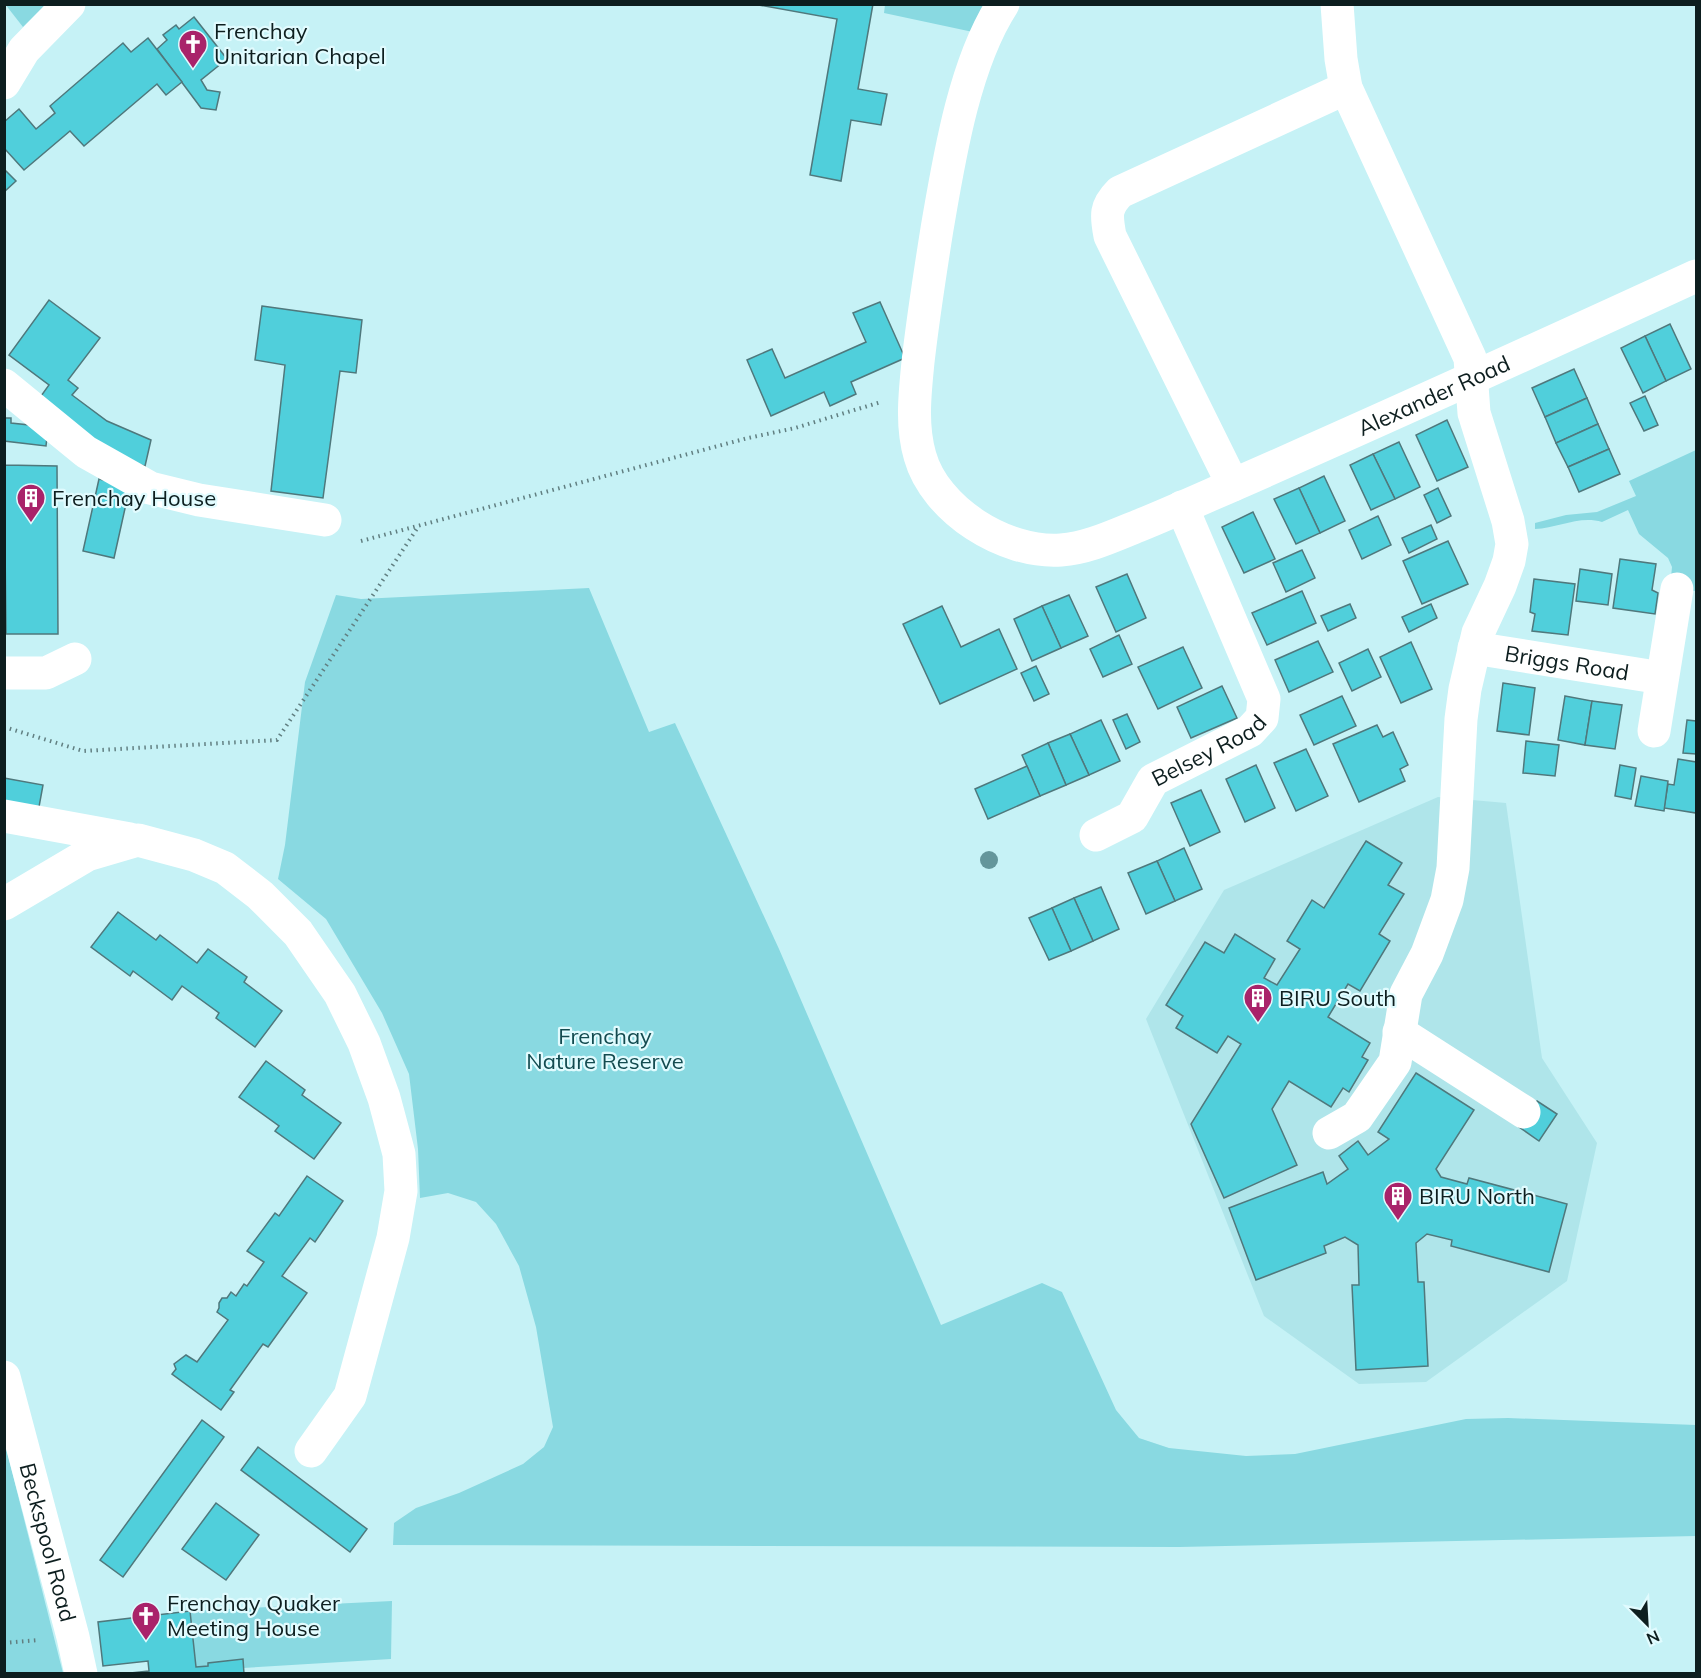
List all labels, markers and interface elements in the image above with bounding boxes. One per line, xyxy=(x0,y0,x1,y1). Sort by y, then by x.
place label: Frenchay Unitarian Chapel xyxy=(214,17,386,70)
church icon: Frenchay Unitarian Chapel xyxy=(177,28,209,70)
street label: Alexander Road xyxy=(1353,349,1514,442)
building icon: Frenchay House xyxy=(15,482,47,524)
place label: Frenchay House xyxy=(52,484,216,512)
street label: Briggs Road xyxy=(1503,639,1631,687)
street label: Belsey Road xyxy=(1147,709,1272,792)
building icon: BIRU South xyxy=(1242,982,1274,1024)
place label: BIRU South xyxy=(1279,984,1396,1012)
park label: Frenchay Nature Reserve xyxy=(526,1022,684,1075)
building icon: BIRU North xyxy=(1382,1180,1414,1222)
place label: BIRU North xyxy=(1419,1182,1535,1210)
street label: Beckspool Road xyxy=(13,1460,82,1625)
place label: Frenchay Quaker Meeting House xyxy=(167,1589,340,1642)
north arrow xyxy=(1617,1594,1677,1654)
church icon: Frenchay Quaker Meeting House xyxy=(130,1600,162,1642)
text: N xyxy=(1644,1626,1663,1649)

